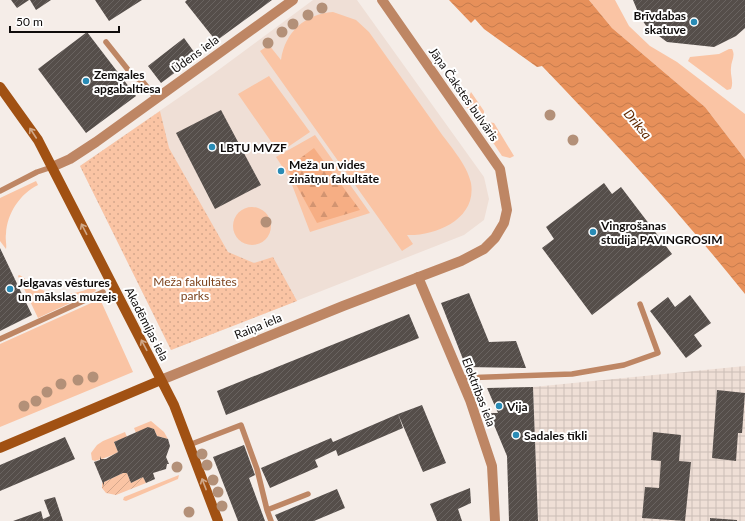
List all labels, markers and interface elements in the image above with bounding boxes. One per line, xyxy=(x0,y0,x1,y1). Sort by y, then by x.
scale bar xyxy=(10,8,119,34)
place label: Brīvdabas skatuve xyxy=(633,8,687,37)
text: 50 m xyxy=(16,14,43,29)
marker: Brīvdabas skatuve xyxy=(689,17,699,27)
street label: Ūdens iela xyxy=(168,32,222,76)
street label: Jāņa Čakstes bulvāris xyxy=(426,44,502,144)
place label: Zemgales apgabaltiesa xyxy=(94,67,161,96)
marker: Zemgales apgabaltiesa xyxy=(81,76,91,86)
water label: Driksa xyxy=(621,106,655,143)
one-way arrow xyxy=(29,128,37,139)
place label: LBTU MVZF xyxy=(220,140,287,155)
marker: LBTU MVZF xyxy=(207,142,217,152)
place label: Meža un vides zinātņu fakultāte xyxy=(289,157,380,186)
marker: Meža un vides zinātņu fakultāte xyxy=(276,166,286,176)
place label: Vingrošanas studija PAVINGROSIM xyxy=(600,218,723,247)
one-way arrow xyxy=(80,224,87,236)
marker: Vingrošanas studija PAVINGROSIM xyxy=(588,227,598,237)
park label: Meža fakultātes parks xyxy=(153,274,237,303)
place label: Jelgavas vēstures un mākslas muzejs xyxy=(18,275,117,304)
marker: Jelgavas vēstures un mākslas muzejs xyxy=(5,284,15,294)
street label: Akadēmijas iela xyxy=(122,284,172,364)
street label: Raiņa iela xyxy=(232,310,284,342)
one-way arrow xyxy=(140,339,147,351)
street label: Elektrības iela xyxy=(459,355,499,429)
place label: Vija xyxy=(506,399,528,414)
marker: Vija xyxy=(494,401,504,411)
place label: Sadales tīkli xyxy=(524,428,587,443)
marker: Sadales tīkli xyxy=(511,430,521,440)
one-way arrow xyxy=(199,479,207,491)

